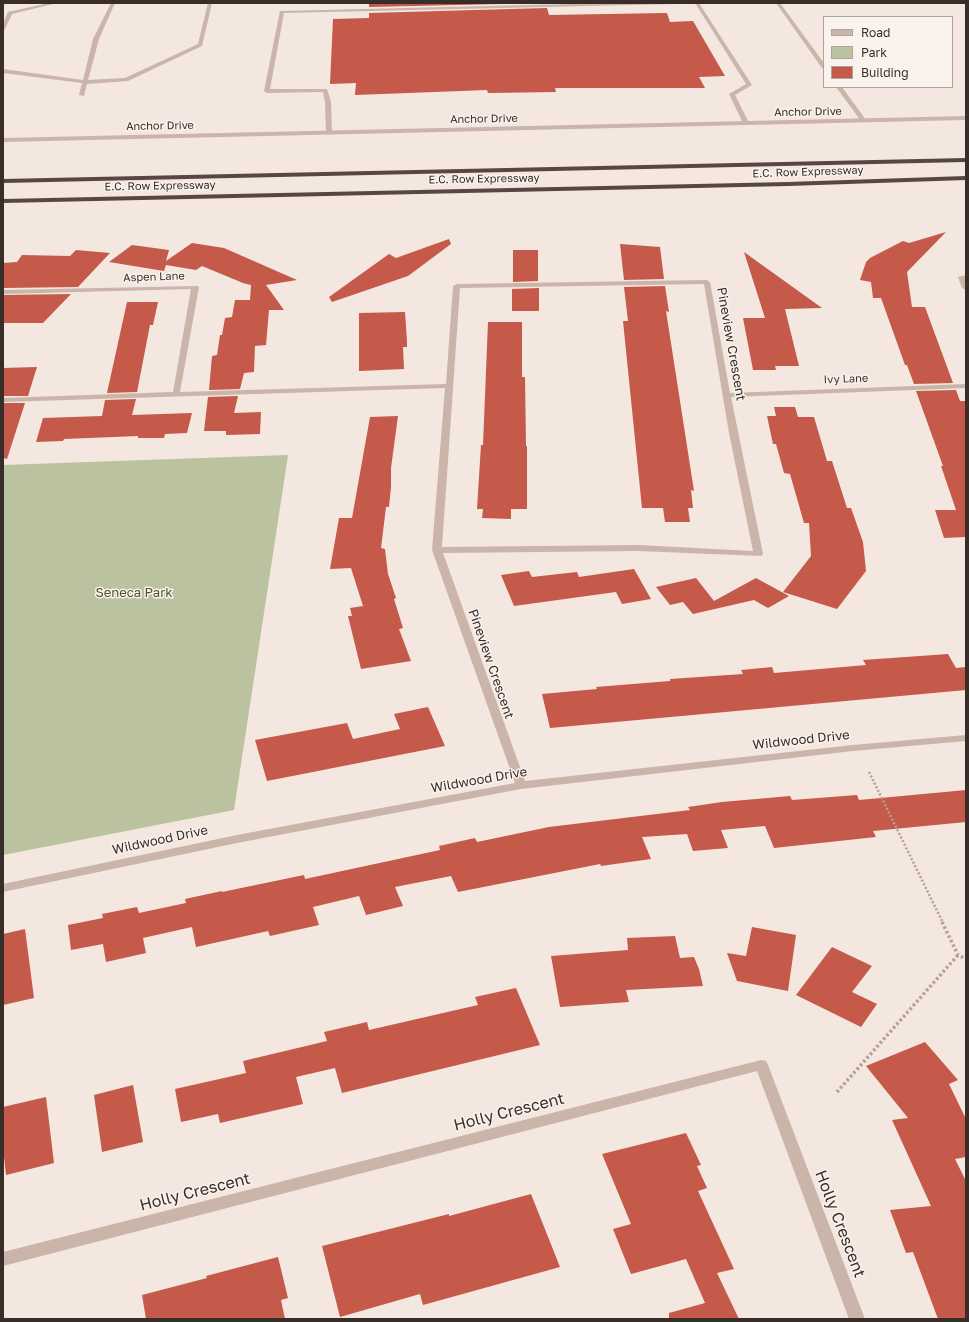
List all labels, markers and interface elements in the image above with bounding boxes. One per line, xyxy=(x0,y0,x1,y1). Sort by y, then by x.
legend xyxy=(823,16,953,88)
text: Road xyxy=(861,25,890,40)
text: Park xyxy=(861,45,887,60)
text: Building xyxy=(861,65,909,80)
street label: Anchor Drive xyxy=(774,105,842,119)
street label: Anchor Drive xyxy=(450,112,518,126)
street label: Anchor Drive xyxy=(126,119,194,133)
street label: E.C. Row Expressway xyxy=(752,163,864,181)
street label: E.C. Row Expressway xyxy=(428,171,540,187)
street label: E.C. Row Expressway xyxy=(104,178,216,194)
street label: Aspen Lane xyxy=(123,269,185,285)
street label: Pineview Crescent xyxy=(713,286,749,402)
street label: Ivy Lane xyxy=(823,372,869,386)
park label: Seneca Park xyxy=(95,585,173,601)
street label: Pineview Crescent xyxy=(465,607,517,721)
street label: Wildwood Drive xyxy=(752,727,850,753)
street label: Wildwood Drive xyxy=(430,764,528,796)
street label: Wildwood Drive xyxy=(111,822,209,858)
street label: Holly Crescent xyxy=(452,1089,566,1135)
street label: Holly Crescent xyxy=(811,1168,869,1280)
street label: Holly Crescent xyxy=(138,1169,252,1215)

